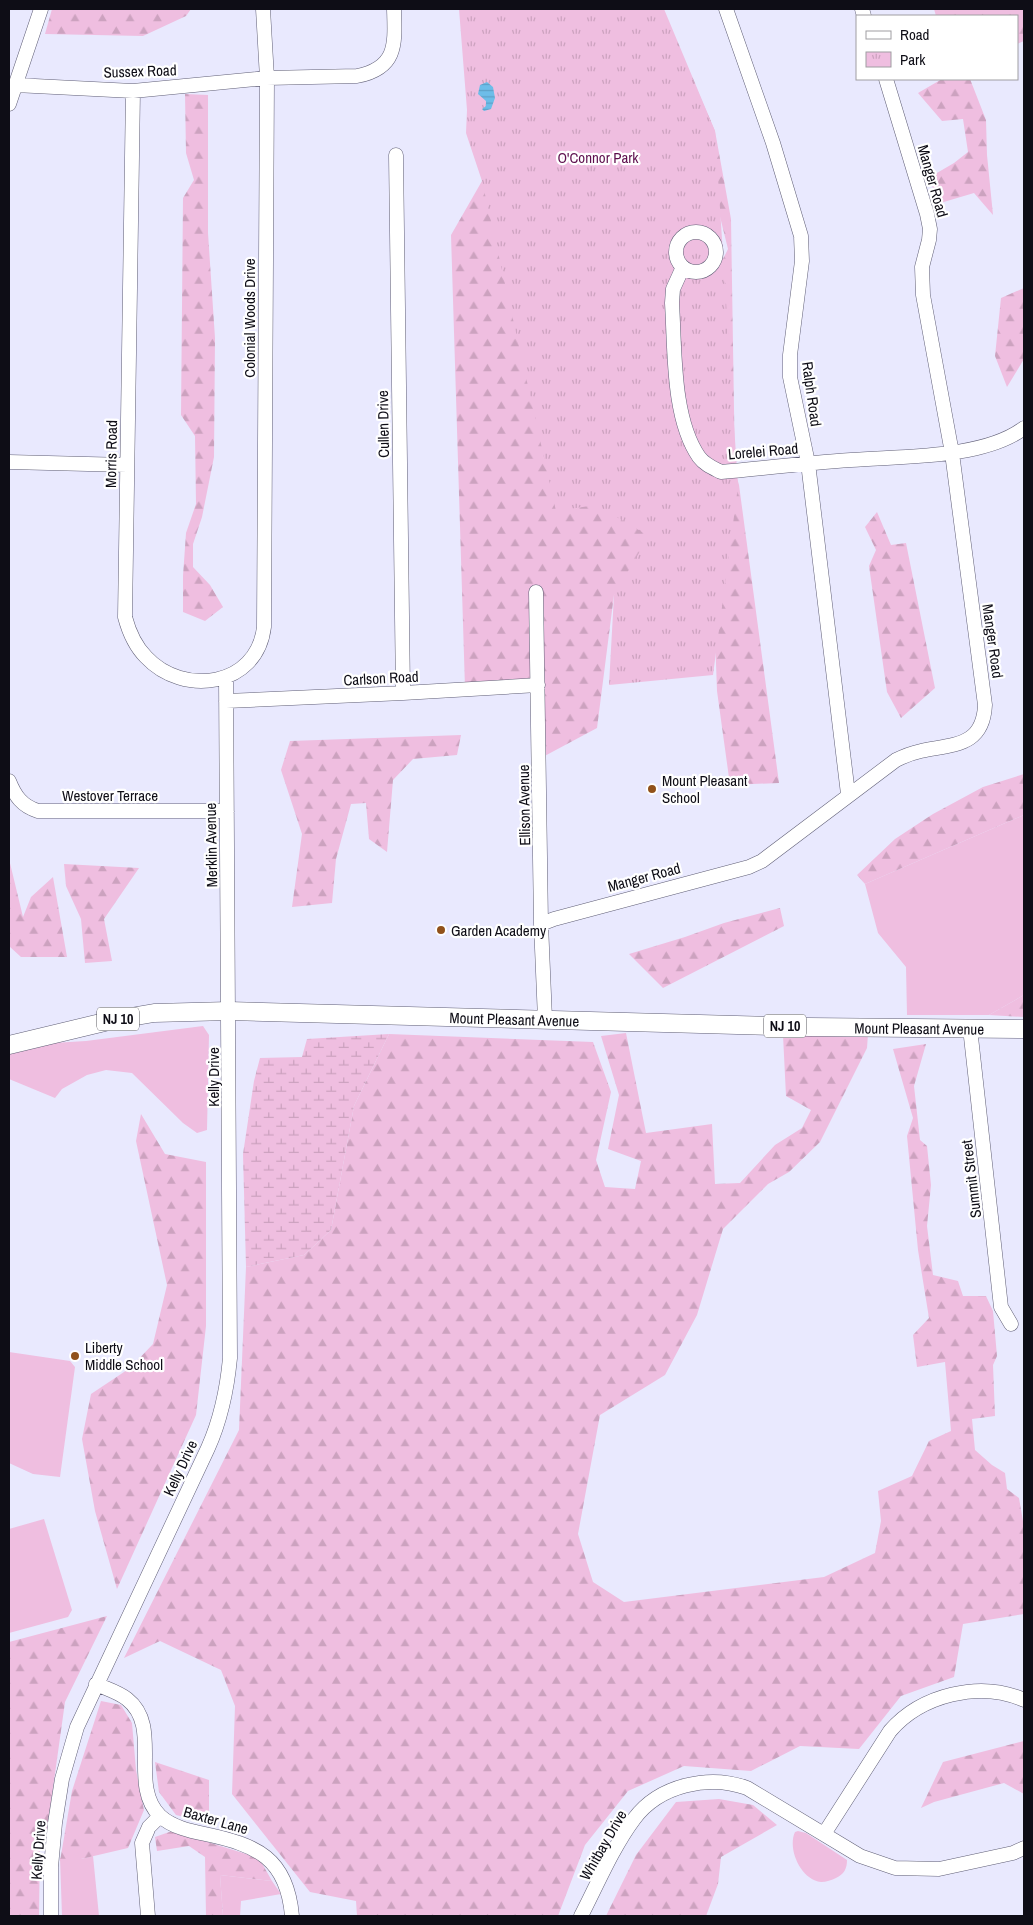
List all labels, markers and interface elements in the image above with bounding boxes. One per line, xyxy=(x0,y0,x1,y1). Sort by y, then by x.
legend xyxy=(856,15,1018,80)
text: Road xyxy=(900,24,929,45)
text: Park xyxy=(900,49,926,70)
street label: Sussex Road xyxy=(103,59,177,83)
street label: Manger Road xyxy=(913,142,953,220)
park label: O'Connor Park xyxy=(558,147,639,168)
street label: Colonial Woods Drive xyxy=(239,258,260,378)
street label: Ralph Road xyxy=(797,360,827,428)
street label: Cullen Drive xyxy=(372,390,394,458)
street label: Morris Road xyxy=(100,420,122,488)
street label: Lorelei Road xyxy=(727,437,799,465)
street label: Manger Road xyxy=(977,603,1009,679)
street label: Carlson Road xyxy=(343,666,419,690)
street label: Ellison Avenue xyxy=(513,764,535,846)
place label: Mount Pleasant School xyxy=(662,770,748,808)
marker: Mount Pleasant School xyxy=(646,783,658,795)
street label: Westover Terrace xyxy=(62,785,158,806)
street label: Merklin Avenue xyxy=(200,802,222,887)
street label: Manger Road xyxy=(605,857,683,897)
place label: Garden Academy xyxy=(451,920,547,941)
marker: Garden Academy xyxy=(435,924,447,936)
street label: Mount Pleasant Avenue xyxy=(449,1007,580,1031)
road number: NJ 10 xyxy=(97,1008,139,1030)
road number: NJ 10 xyxy=(764,1014,806,1038)
street label: Mount Pleasant Avenue xyxy=(854,1017,984,1039)
street label: Kelly Drive xyxy=(203,1047,224,1107)
street label: Summit Street xyxy=(956,1138,986,1219)
place label: Liberty Middle School xyxy=(85,1337,163,1375)
marker: Liberty Middle School xyxy=(69,1350,81,1362)
street label: Kelly Drive xyxy=(158,1436,202,1499)
street label: Baxter Lane xyxy=(181,1801,251,1839)
street label: Whitbay Drive xyxy=(574,1806,632,1884)
street label: Kelly Drive xyxy=(25,1819,51,1880)

